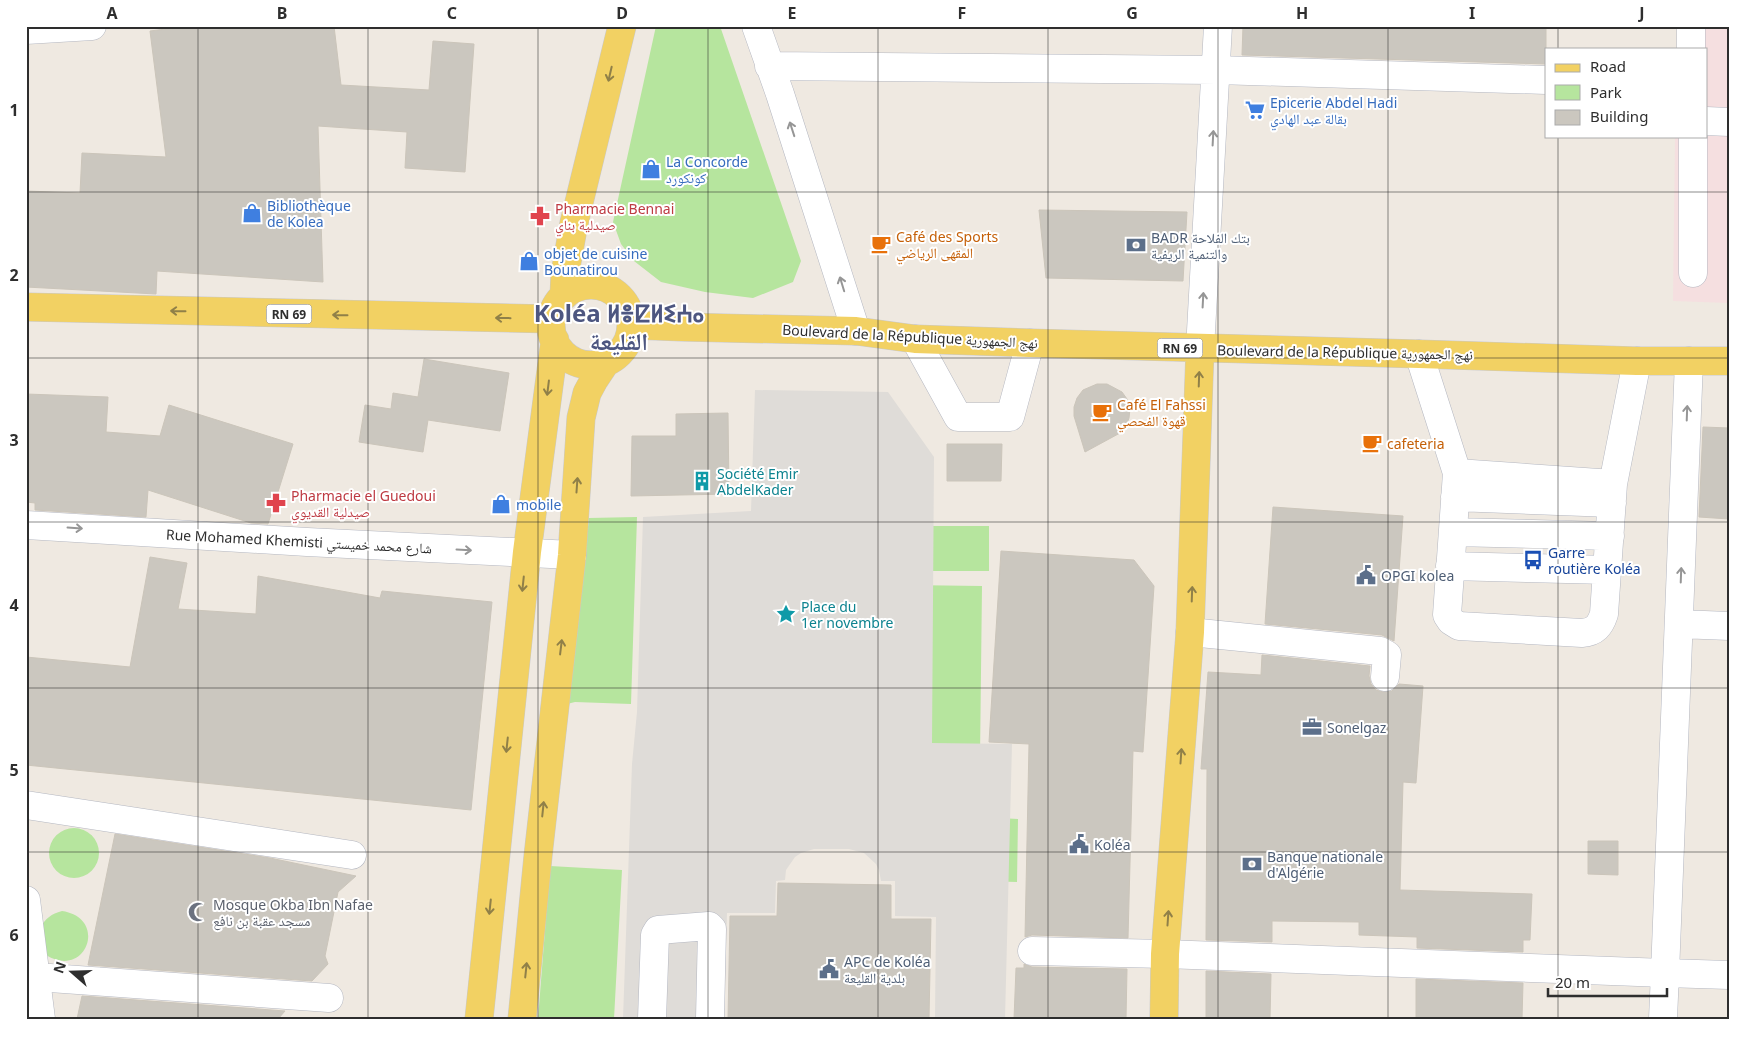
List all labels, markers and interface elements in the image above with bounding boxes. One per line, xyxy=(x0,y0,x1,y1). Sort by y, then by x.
text: A xyxy=(106,2,118,24)
text: B xyxy=(277,2,287,24)
text: C xyxy=(447,2,457,24)
text: D xyxy=(616,2,628,24)
text: E xyxy=(788,2,797,24)
text: F xyxy=(958,2,966,24)
text: G xyxy=(1126,2,1138,24)
text: H xyxy=(1296,2,1308,24)
text: I xyxy=(1469,2,1475,24)
text: J xyxy=(1637,2,1645,24)
legend xyxy=(1545,48,1708,138)
text: Road xyxy=(1590,56,1626,76)
one-way arrow xyxy=(605,65,614,81)
text: Park xyxy=(1590,82,1622,102)
place label: Epicerie Abdel Hadi بقالة عبد الهادي xyxy=(1270,93,1397,130)
text: 1 xyxy=(9,99,19,121)
supermarket icon: Epicerie Abdel Hadi بقالة عبد الهادي xyxy=(1244,99,1266,121)
text: Building xyxy=(1590,106,1648,126)
one-way arrow xyxy=(786,122,796,138)
one-way arrow xyxy=(1208,130,1217,146)
place label: La Concorde كونكورد xyxy=(666,152,748,187)
shop icon: La Concorde كونكورد xyxy=(640,158,662,180)
place label: Bibliothèque de Kolea xyxy=(267,196,351,231)
place label: Pharmacie Bennai صيدلية بناي xyxy=(555,199,674,236)
shop icon: Bibliothèque de Kolea xyxy=(241,202,263,224)
pharmacy icon: Pharmacie Bennai صيدلية بناي xyxy=(529,205,551,227)
place label: Café des Sports المقهى الرياضي xyxy=(896,227,999,264)
place label: BADR بتك الفلاحة والتنمية الريفية xyxy=(1151,228,1250,263)
cafe icon: Café des Sports المقهى الرياضي xyxy=(870,233,892,255)
bank icon: BADR بتك الفلاحة والتنمية الريفية xyxy=(1125,234,1147,256)
place label: objet de cuisine Bounatirou xyxy=(544,244,647,279)
shop icon: objet de cuisine Bounatirou xyxy=(518,250,540,272)
text: 2 xyxy=(9,264,19,286)
one-way arrow xyxy=(836,276,846,292)
one-way arrow xyxy=(1199,292,1208,308)
district label: Koléa ⵍⴻⵇⵍⵉⵄⴰ القليعة xyxy=(534,296,704,357)
road number: RN 69 xyxy=(266,304,312,324)
one-way arrow xyxy=(170,306,186,316)
one-way arrow xyxy=(332,310,348,320)
one-way arrow xyxy=(495,313,511,323)
street label: Boulevard de la République نهج الجمهورية xyxy=(782,320,1038,353)
road number: RN 69 xyxy=(1158,338,1202,358)
street label: Boulevard de la République نهج الجمهورية xyxy=(1217,340,1473,365)
one-way arrow xyxy=(1195,371,1204,387)
one-way arrow xyxy=(543,380,553,396)
place label: Café El Fahssi قهوة الفحصي xyxy=(1117,395,1206,432)
cafe icon: Café El Fahssi قهوة الفحصي xyxy=(1091,401,1113,423)
one-way arrow xyxy=(1683,405,1692,421)
text: 3 xyxy=(9,429,19,451)
cafe icon: cafeteria xyxy=(1361,432,1383,454)
place label: cafeteria xyxy=(1387,434,1444,453)
place label: Société Emir AbdelKader xyxy=(717,464,798,499)
building icon: Société Emir AbdelKader xyxy=(691,470,713,492)
one-way arrow xyxy=(572,478,581,494)
place label: Pharmacie el Guedoui صيدلية القديوي xyxy=(291,486,436,523)
pharmacy icon: Pharmacie el Guedoui صيدلية القديوي xyxy=(265,492,287,514)
shop icon: mobile xyxy=(490,493,512,515)
place label: mobile xyxy=(516,495,561,514)
one-way arrow xyxy=(67,523,83,533)
street label: Rue Mohamed Khemisti شارع محمد خميستي xyxy=(165,525,433,560)
place label: Garre routière Koléa xyxy=(1548,543,1641,578)
one-way arrow xyxy=(456,545,472,554)
bus stop icon: Garre routière Koléa xyxy=(1522,549,1544,571)
public building icon: OPGI kolea xyxy=(1355,564,1377,586)
place label: OPGI kolea xyxy=(1381,566,1454,585)
one-way arrow xyxy=(1676,567,1686,584)
one-way arrow xyxy=(519,576,528,592)
one-way arrow xyxy=(1187,586,1196,602)
text: 4 xyxy=(9,594,19,616)
place label: Place du 1er novembre xyxy=(801,597,893,632)
place icon: Place du 1er novembre xyxy=(775,603,797,625)
one-way arrow xyxy=(556,639,566,655)
office icon: Sonelgaz xyxy=(1301,716,1323,738)
place label: Sonelgaz xyxy=(1327,718,1387,737)
one-way arrow xyxy=(502,737,512,753)
one-way arrow xyxy=(1176,748,1185,764)
text: 5 xyxy=(9,759,19,781)
one-way arrow xyxy=(538,801,548,817)
public building icon: Koléa xyxy=(1068,833,1090,855)
place label: Koléa xyxy=(1094,835,1131,854)
place label: Banque nationale d'Algérie xyxy=(1267,847,1383,882)
bank icon: Banque nationale d'Algérie xyxy=(1241,853,1263,875)
place label: Mosque Okba Ibn Nafae مسجد عقبة بن نافع xyxy=(213,895,373,931)
one-way arrow xyxy=(485,899,495,915)
mosque icon: Mosque Okba Ibn Nafae مسجد عقبة بن نافع xyxy=(187,901,209,923)
one-way arrow xyxy=(1163,910,1173,926)
text: 6 xyxy=(9,924,19,946)
north arrow xyxy=(48,948,98,998)
place label: APC de Koléa بلدية القليعة xyxy=(844,952,931,987)
public building icon: APC de Koléa بلدية القليعة xyxy=(818,958,840,980)
text: N xyxy=(48,959,70,976)
one-way arrow xyxy=(522,963,531,979)
scale bar xyxy=(1548,965,1666,997)
text: 20 m xyxy=(1555,972,1590,992)

